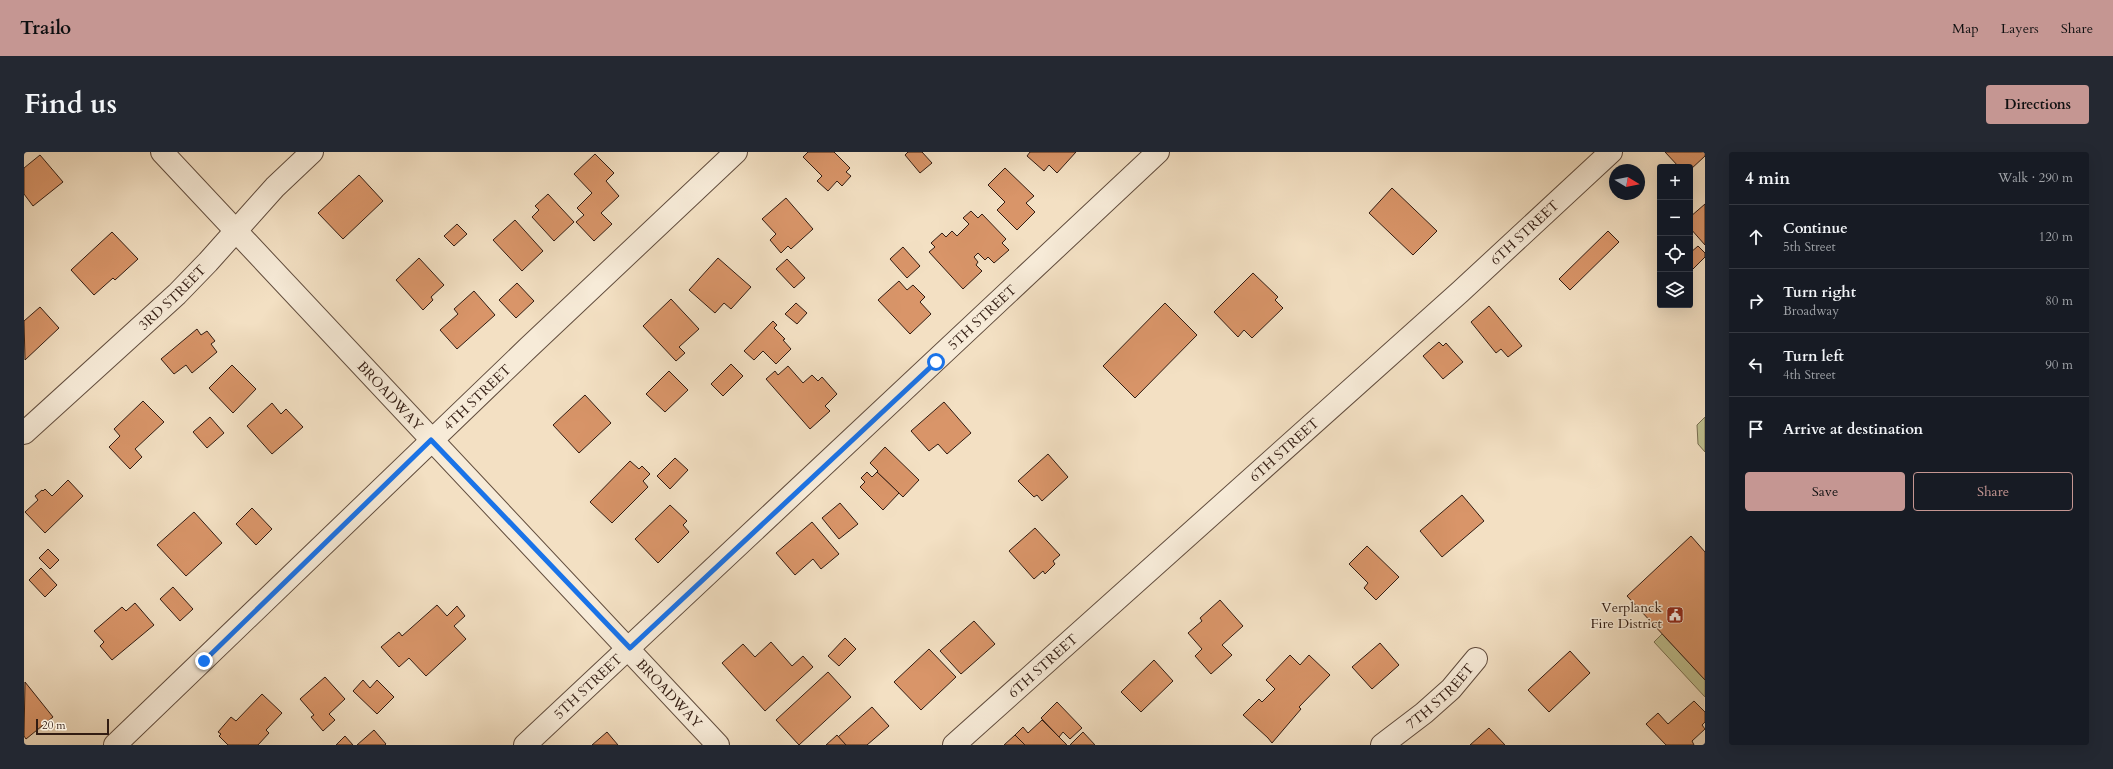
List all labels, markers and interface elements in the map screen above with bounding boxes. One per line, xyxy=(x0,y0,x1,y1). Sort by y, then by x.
text: Trailo xyxy=(20,15,71,41)
text: Map xyxy=(1952,19,1979,38)
text: Layers xyxy=(2001,19,2039,38)
text: Share xyxy=(2061,19,2093,38)
text: Find us xyxy=(24,85,117,123)
button: Directions xyxy=(1986,85,2089,124)
north arrow xyxy=(1609,164,1645,200)
map controls xyxy=(1657,164,1693,308)
button: + xyxy=(1657,164,1693,200)
text: 4 min xyxy=(1745,167,1790,190)
text: Walk · 290 m xyxy=(1998,169,2073,187)
street label: 6TH STREET xyxy=(1486,196,1563,269)
button: − xyxy=(1657,200,1693,236)
text: Continue xyxy=(1783,218,1848,238)
icon: ahead xyxy=(1745,226,1767,248)
text: 120 m xyxy=(2039,228,2073,246)
button: locate xyxy=(1657,236,1693,272)
text: 5th Street xyxy=(1783,238,1836,256)
street label: 3RD STREET xyxy=(134,260,210,334)
button: layers xyxy=(1657,272,1693,308)
street label: 5TH STREET xyxy=(943,280,1020,354)
text: Turn right xyxy=(1783,282,1856,302)
icon: right xyxy=(1745,290,1767,312)
text: 80 m xyxy=(2045,292,2073,310)
text: Broadway xyxy=(1783,302,1839,320)
text: Turn left xyxy=(1783,346,1844,366)
route start xyxy=(927,353,945,371)
icon: left xyxy=(1745,354,1767,376)
text: 90 m xyxy=(2045,356,2073,374)
street label: BROADWAY xyxy=(353,357,428,435)
street label: 4TH STREET xyxy=(439,360,515,434)
text: 4th Street xyxy=(1783,366,1836,384)
street label: 6TH STREET xyxy=(1245,413,1323,486)
icon: arrive xyxy=(1745,418,1767,440)
text: Arrive at destination xyxy=(1783,419,1923,439)
button: Save xyxy=(1745,472,1905,511)
button: Share xyxy=(1913,472,2073,511)
place label: Verplanck Fire District xyxy=(1591,598,1663,633)
public building icon: Verplanck Fire District xyxy=(1665,605,1685,625)
street label: 6TH STREET xyxy=(1004,629,1082,702)
street label: 5TH STREET xyxy=(549,649,626,723)
route end xyxy=(195,652,213,670)
street label: BROADWAY xyxy=(632,654,707,732)
street label: 7TH STREET xyxy=(1402,659,1478,733)
scale bar xyxy=(36,717,109,736)
text: 20 m xyxy=(42,718,66,733)

